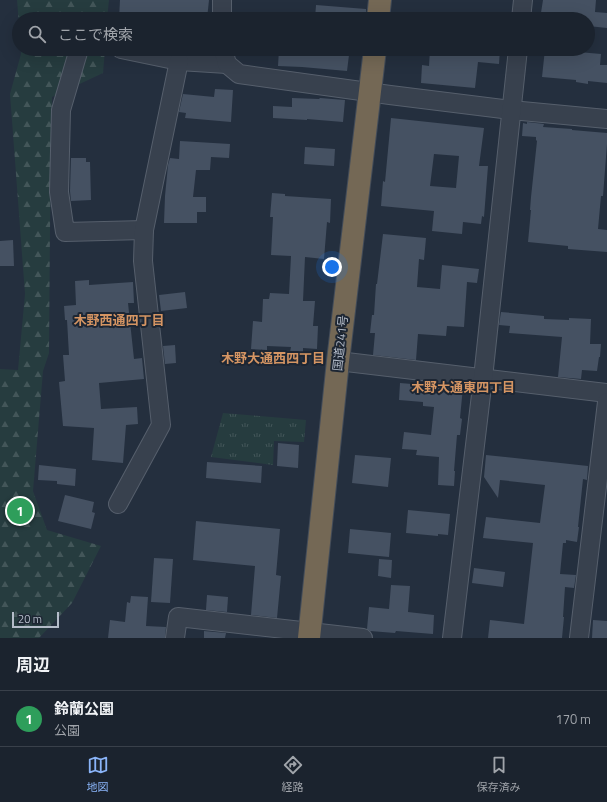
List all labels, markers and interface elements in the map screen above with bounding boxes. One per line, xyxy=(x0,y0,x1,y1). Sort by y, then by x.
search box xyxy=(12,12,595,56)
icon: search xyxy=(26,23,48,45)
text: ここで検索 xyxy=(58,23,133,46)
your location xyxy=(322,257,342,277)
district label: 木野西通四丁目 xyxy=(73,310,165,330)
street label: 国道241号 xyxy=(328,314,352,372)
district label: 木野大通西四丁目 xyxy=(221,348,325,368)
district label: 木野大通東四丁目 xyxy=(411,377,515,397)
pin: 1 xyxy=(7,496,33,526)
scale bar xyxy=(12,610,59,629)
text: 20 m xyxy=(18,611,42,627)
text: 周辺 xyxy=(16,652,50,678)
text: 鈴蘭公園 xyxy=(54,697,114,720)
text: 1 xyxy=(25,709,33,729)
text: 170 m xyxy=(555,709,591,729)
text: 公園 xyxy=(54,720,80,740)
tab: 地図 xyxy=(87,754,109,795)
tab: 経路 xyxy=(282,754,304,795)
tab: 保存済み xyxy=(477,754,521,795)

